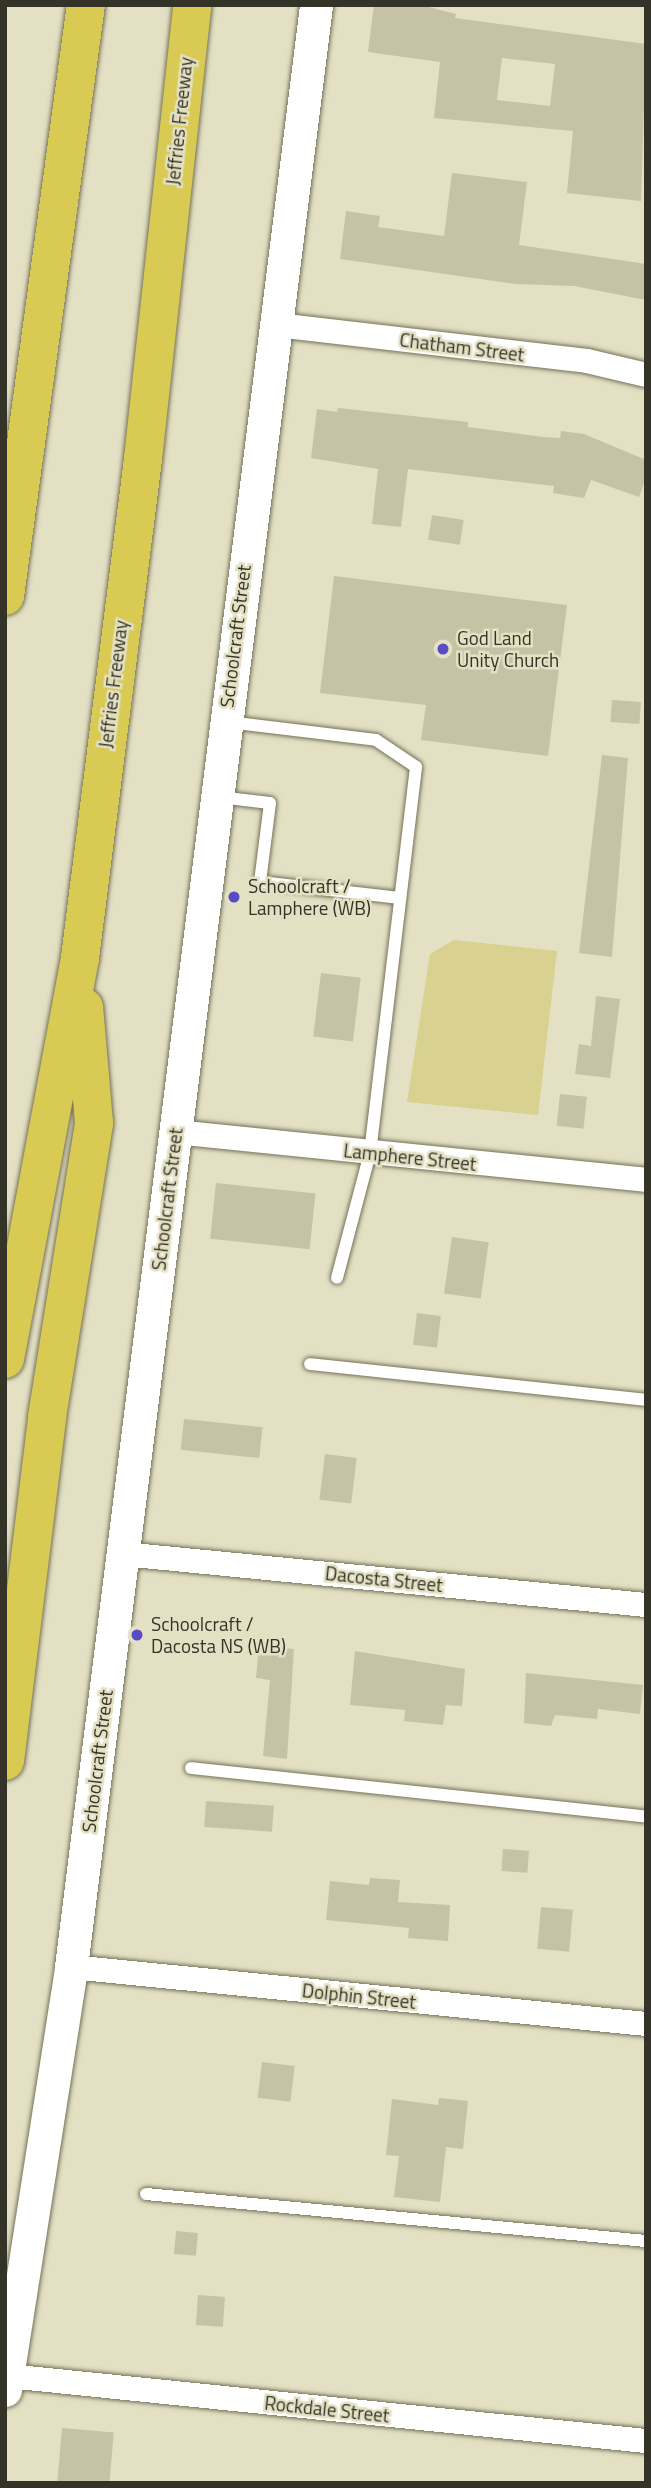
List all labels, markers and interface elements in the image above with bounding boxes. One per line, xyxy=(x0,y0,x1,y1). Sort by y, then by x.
street label: Jeffries Freeway xyxy=(161,56,197,186)
street label: Chatham Street xyxy=(398,328,526,366)
street label: Schoolcraft Street xyxy=(215,563,255,709)
street label: Jeffries Freeway xyxy=(94,619,132,749)
place label: God Land Unity Church xyxy=(457,627,559,671)
marker: God Land Unity Church xyxy=(435,641,451,657)
place label: Schoolcraft / Lamphere (WB) xyxy=(248,875,371,919)
marker: Schoolcraft / Lamphere (WB) xyxy=(226,889,242,905)
street label: Schoolcraft Street xyxy=(147,1126,187,1272)
street label: Lamphere Street xyxy=(342,1139,478,1175)
street label: Dacosta Street xyxy=(324,1561,444,1597)
place label: Schoolcraft / Dacosta NS (WB) xyxy=(151,1613,286,1657)
marker: Schoolcraft / Dacosta NS (WB) xyxy=(129,1627,145,1643)
street label: Schoolcraft Street xyxy=(77,1688,117,1834)
street label: Dolphin Street xyxy=(301,1979,417,2013)
street label: Rockdale Street xyxy=(263,2391,391,2427)

